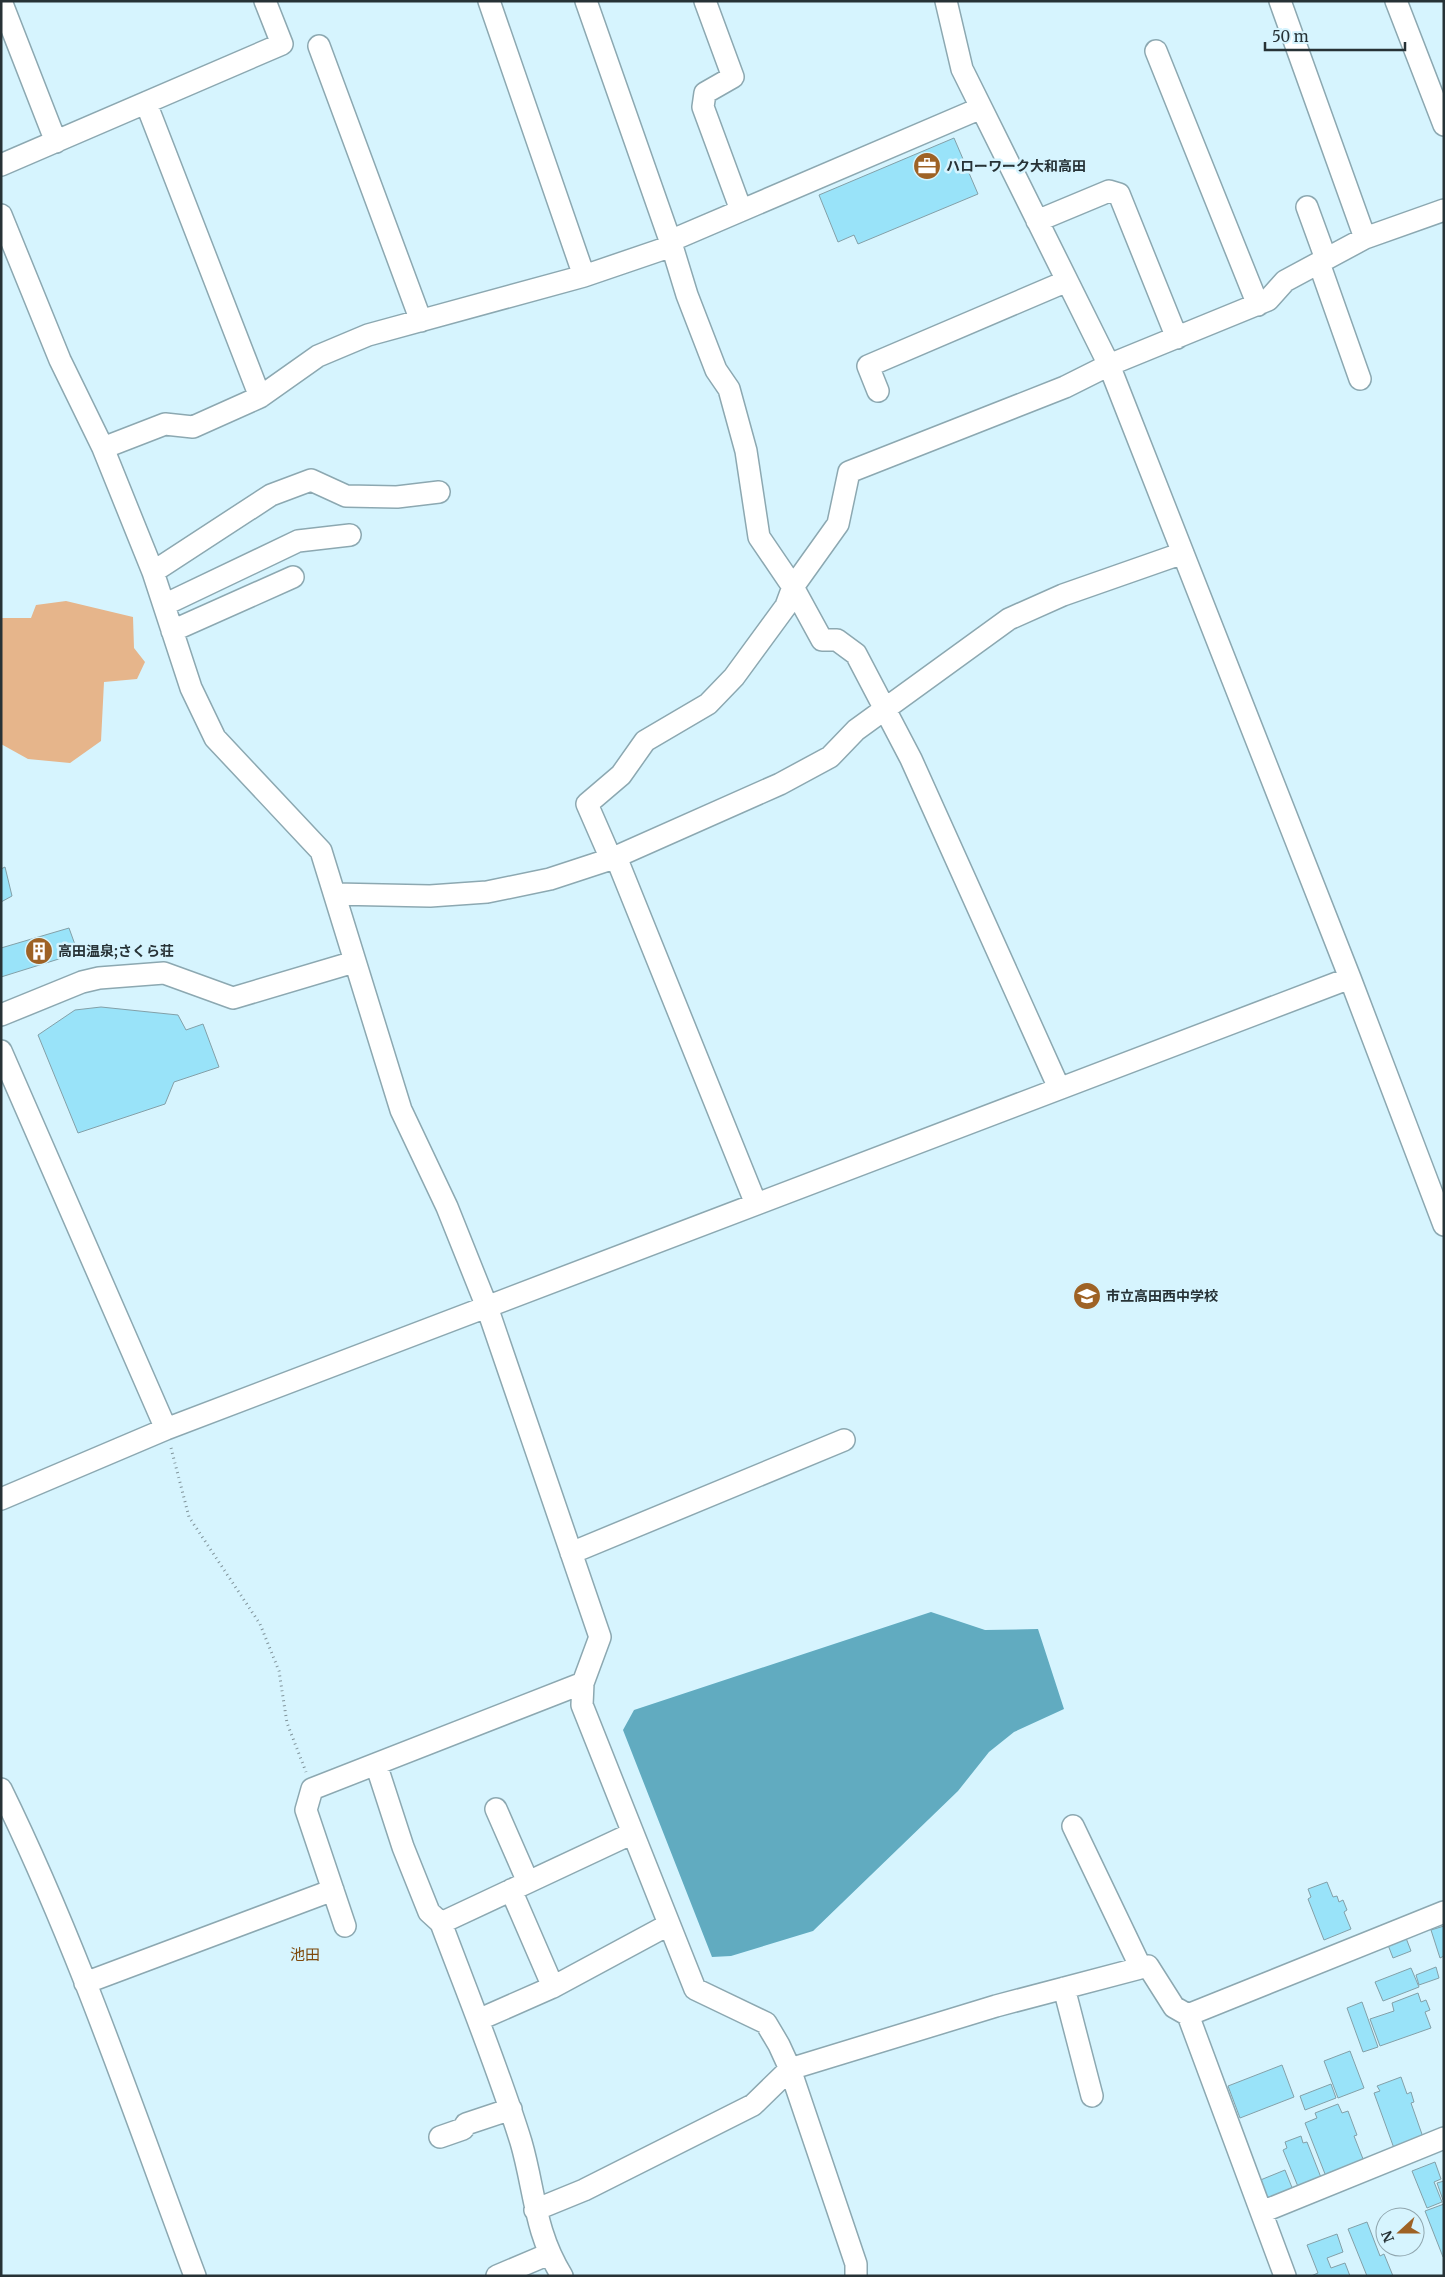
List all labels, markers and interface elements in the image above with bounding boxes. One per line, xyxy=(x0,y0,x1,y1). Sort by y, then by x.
scale bar xyxy=(1265,20,1405,52)
text: 50 m xyxy=(1272,27,1309,46)
office icon: ハローワーク大和高田 xyxy=(912,151,942,181)
place label: ハローワーク大和高田 xyxy=(946,157,1086,175)
building icon: 高田温泉;さくら荘 xyxy=(24,936,54,966)
place label: 高田温泉;さくら荘 xyxy=(58,942,174,960)
school or university icon: 市立高田西中学校 xyxy=(1072,1281,1102,1311)
place label: 市立高田西中学校 xyxy=(1106,1287,1218,1305)
district label: 池田 xyxy=(290,1945,320,1964)
north arrow xyxy=(1375,2207,1425,2257)
text: N xyxy=(1377,2228,1398,2245)

